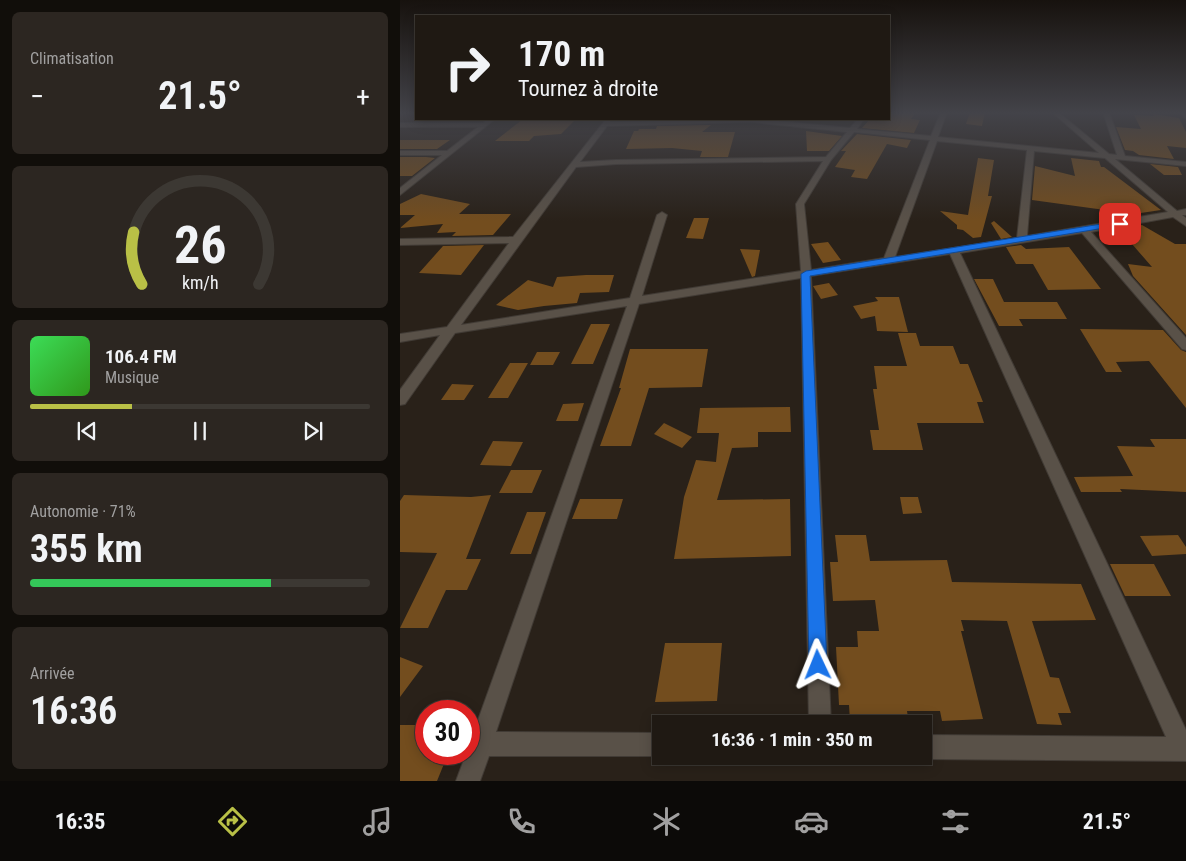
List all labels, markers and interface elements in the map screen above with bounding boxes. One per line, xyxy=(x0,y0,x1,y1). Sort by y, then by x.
text: 170 m xyxy=(518,34,605,75)
icon: right xyxy=(435,35,500,100)
text: Climatisation xyxy=(30,49,114,68)
text: 21.5° xyxy=(158,74,242,118)
text: Tournez à droite xyxy=(518,76,658,101)
text: − xyxy=(30,80,44,113)
text: + xyxy=(356,80,370,113)
pin xyxy=(1099,203,1141,245)
icon: arrive xyxy=(1106,210,1134,238)
text: 26 xyxy=(174,215,226,276)
text: km/h xyxy=(182,272,218,293)
text: 106.4 FM xyxy=(105,345,177,368)
text: Musique xyxy=(105,368,159,387)
icon: previous xyxy=(73,417,101,445)
icon: pause xyxy=(186,417,214,445)
icon: next xyxy=(299,417,327,445)
text: Autonomie · 71% xyxy=(30,502,136,521)
text: 355 km xyxy=(30,527,143,571)
position arrow xyxy=(791,638,843,690)
text: Arrivée xyxy=(30,664,74,683)
text: 16:36 xyxy=(30,689,117,733)
speed limit sign: 30 xyxy=(415,700,480,765)
text: 16:36 · 1 min · 350 m xyxy=(711,728,873,751)
icon: directions xyxy=(215,804,250,839)
icon: music xyxy=(360,804,395,839)
icon: phone xyxy=(504,804,539,839)
icon: climate xyxy=(649,804,684,839)
icon: car xyxy=(794,804,829,839)
icon: filters xyxy=(938,804,973,839)
text: 16:35 xyxy=(55,809,105,834)
text: 21.5° xyxy=(1083,809,1131,834)

